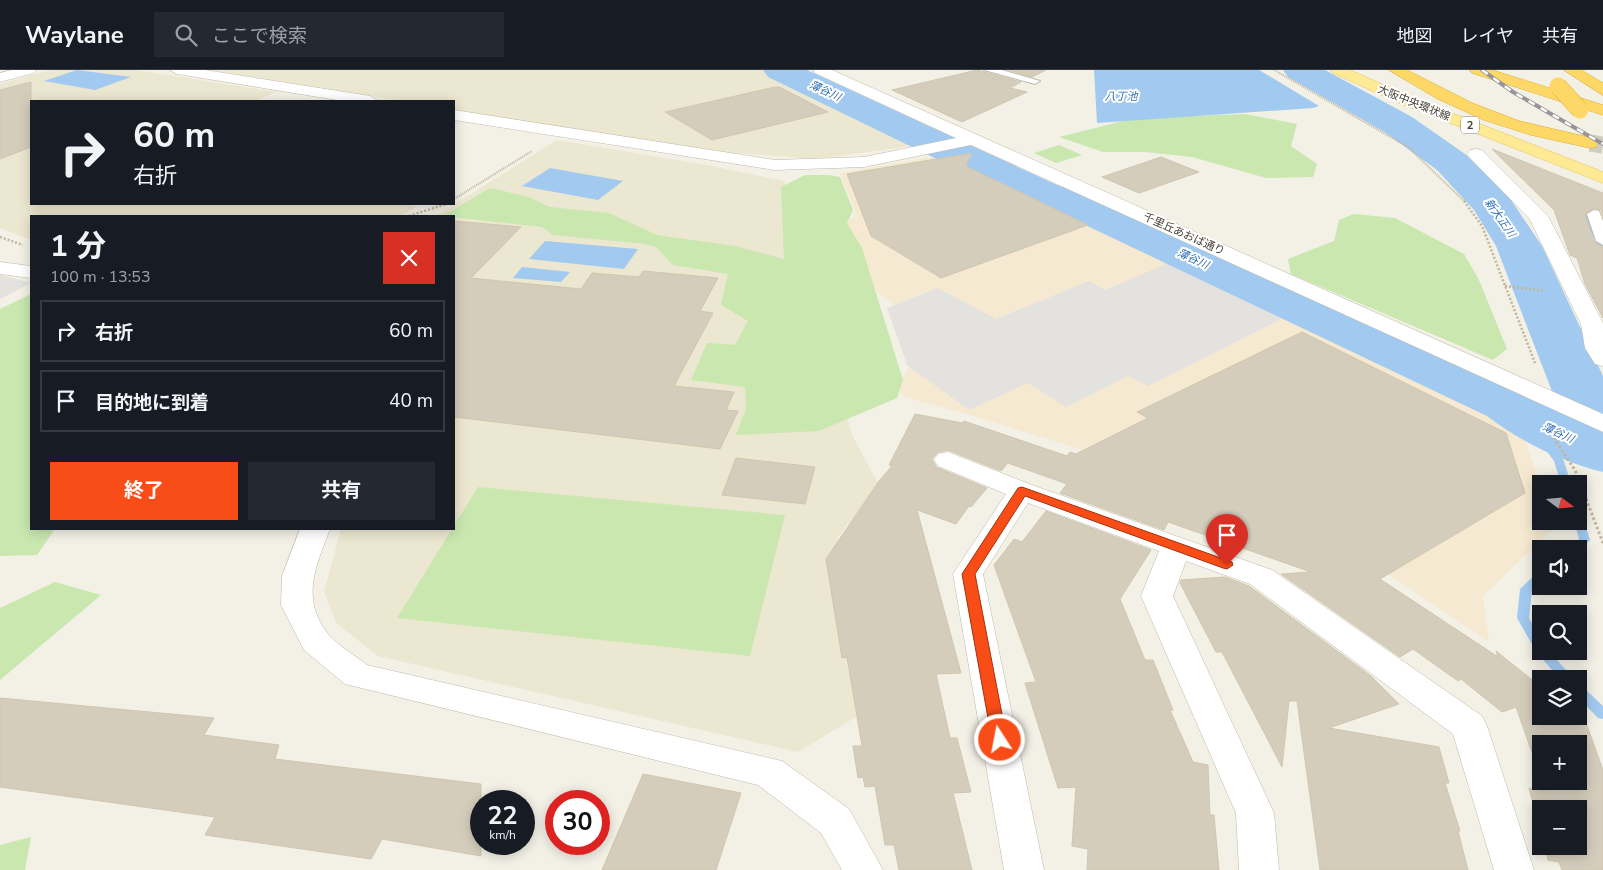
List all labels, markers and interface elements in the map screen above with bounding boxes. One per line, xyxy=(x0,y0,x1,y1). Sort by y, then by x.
search box xyxy=(154,12,504,57)
text: Waylane xyxy=(25,19,124,51)
icon: search xyxy=(172,21,200,49)
text: ここで検索 xyxy=(212,23,307,49)
text: 地図 xyxy=(1397,24,1433,48)
text: レイヤ xyxy=(1461,24,1514,48)
text: 共有 xyxy=(1542,24,1578,48)
water label: 薄谷川 xyxy=(807,77,844,105)
street label: 大阪中央環状線 xyxy=(1375,82,1453,124)
water label: 八丁池 xyxy=(1105,89,1138,104)
text: 60 m xyxy=(133,112,215,159)
road number: 2 xyxy=(1461,116,1479,134)
icon: right xyxy=(50,120,115,185)
text: 右折 xyxy=(133,161,177,191)
water label: 新大正川 xyxy=(1481,196,1519,241)
street label: 千里丘あおば通り xyxy=(1141,209,1227,259)
text: 1 分 xyxy=(50,226,106,267)
button: close xyxy=(383,232,435,284)
water label: 薄谷川 xyxy=(1175,245,1212,273)
text: 100 m · 13:53 xyxy=(50,266,151,288)
icon: right xyxy=(52,317,80,345)
text: 60 m xyxy=(389,318,433,344)
text: 右折 xyxy=(95,320,133,346)
icon: arrive xyxy=(52,387,80,415)
text: 40 m xyxy=(389,388,433,414)
text: 目的地に到着 xyxy=(95,390,209,416)
water label: 薄谷川 xyxy=(1540,419,1577,447)
button: 終了 xyxy=(50,462,238,520)
button: 共有 xyxy=(248,462,435,520)
north arrow xyxy=(1532,475,1588,530)
map controls xyxy=(1532,475,1587,855)
pin xyxy=(1206,514,1248,565)
icon: arrive xyxy=(1213,521,1241,549)
button: sound xyxy=(1532,540,1587,595)
button: search xyxy=(1532,605,1587,660)
button: layers xyxy=(1532,670,1587,725)
position arrow xyxy=(973,713,1025,765)
button: + xyxy=(1532,735,1587,790)
speed limit sign: 30 xyxy=(545,790,610,855)
text: 22 xyxy=(487,799,518,833)
button: − xyxy=(1532,800,1587,855)
text: km/h xyxy=(489,827,516,843)

